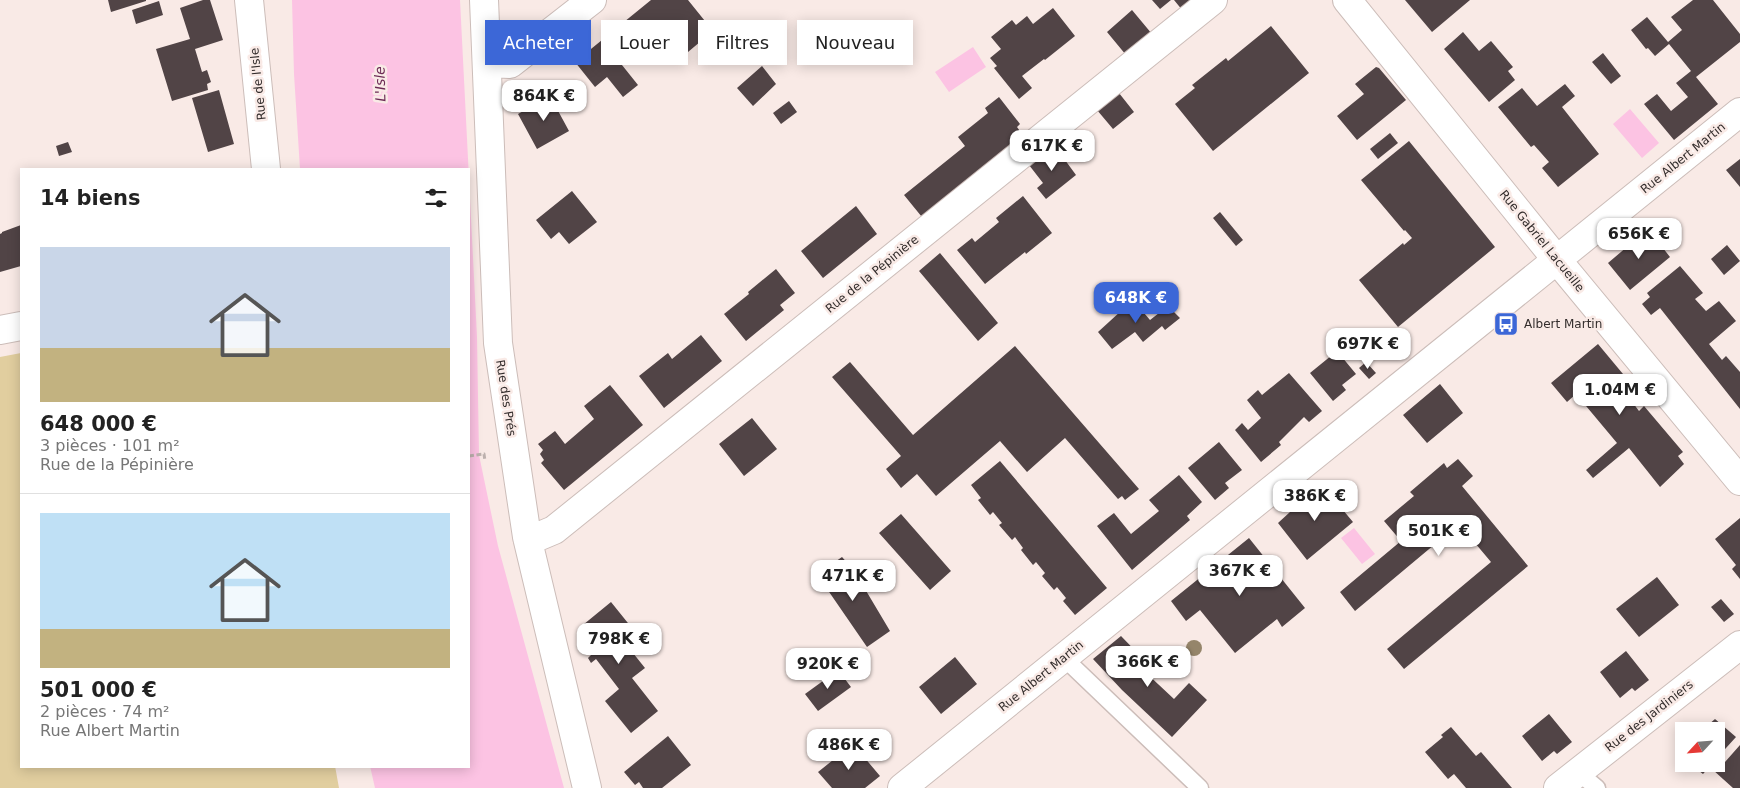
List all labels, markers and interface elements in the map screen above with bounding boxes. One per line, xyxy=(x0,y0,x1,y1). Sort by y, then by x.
chip: Acheter xyxy=(485,20,591,65)
chip: Louer xyxy=(601,20,688,65)
chip: Filtres xyxy=(698,20,787,65)
chip: Nouveau xyxy=(797,20,913,65)
street label: Rue de l'Isle xyxy=(247,47,269,121)
water label: L'Isle xyxy=(371,66,389,102)
pin: 864K € xyxy=(503,80,585,122)
text: 864K € xyxy=(513,86,575,105)
street label: Rue Albert Martin xyxy=(1638,120,1728,196)
pin: 617K € xyxy=(1011,130,1093,172)
text: 617K € xyxy=(1021,136,1083,155)
icon: filters xyxy=(422,184,450,212)
text: 14 biens xyxy=(40,186,140,210)
street label: Rue Gabriel Lacueille xyxy=(1497,187,1587,295)
pin: 656K € xyxy=(1598,218,1680,260)
text: 656K € xyxy=(1608,224,1670,243)
street label: Rue de la Pépinière xyxy=(823,232,921,316)
icon: home xyxy=(200,280,290,370)
pin: 648K € xyxy=(1095,282,1177,324)
text: 648K € xyxy=(1105,288,1167,307)
bus stop icon: Albert Martin xyxy=(1493,311,1519,337)
place label: Albert Martin xyxy=(1524,317,1602,331)
pin: 697K € xyxy=(1327,328,1409,370)
text: 697K € xyxy=(1337,334,1399,353)
street label: Rue des Prés xyxy=(493,359,519,437)
pin: 1.04M € xyxy=(1574,374,1666,416)
text: 1.04M € xyxy=(1584,380,1656,399)
text: 648 000 € xyxy=(40,412,157,436)
text: 3 pièces · 101 m² xyxy=(40,436,180,455)
text: Rue de la Pépinière xyxy=(40,455,194,474)
pin: 386K € xyxy=(1274,480,1356,522)
text: 386K € xyxy=(1284,486,1346,505)
pin: 501K € xyxy=(1398,514,1480,557)
text: 501K € xyxy=(1408,521,1470,540)
icon: home xyxy=(200,545,290,635)
pin: 367K € xyxy=(1199,554,1281,597)
pin: 471K € xyxy=(812,560,894,602)
text: 367K € xyxy=(1209,561,1271,580)
text: 471K € xyxy=(822,566,884,585)
pin: 798K € xyxy=(578,622,660,665)
text: 798K € xyxy=(588,629,650,648)
street label: Rue Albert Martin xyxy=(996,638,1086,714)
pin: 366K € xyxy=(1107,646,1189,688)
pin: 920K € xyxy=(787,648,869,690)
text: 366K € xyxy=(1117,652,1179,671)
text: 920K € xyxy=(797,654,859,673)
street label: Rue des Jardiniers xyxy=(1602,677,1696,755)
text: 501 000 € xyxy=(40,678,157,702)
text: 2 pièces · 74 m² xyxy=(40,702,169,721)
text: Rue Albert Martin xyxy=(40,721,180,740)
north arrow xyxy=(1675,722,1725,772)
map controls xyxy=(1675,722,1725,772)
pin: 486K € xyxy=(808,728,890,771)
text: 486K € xyxy=(818,735,880,754)

